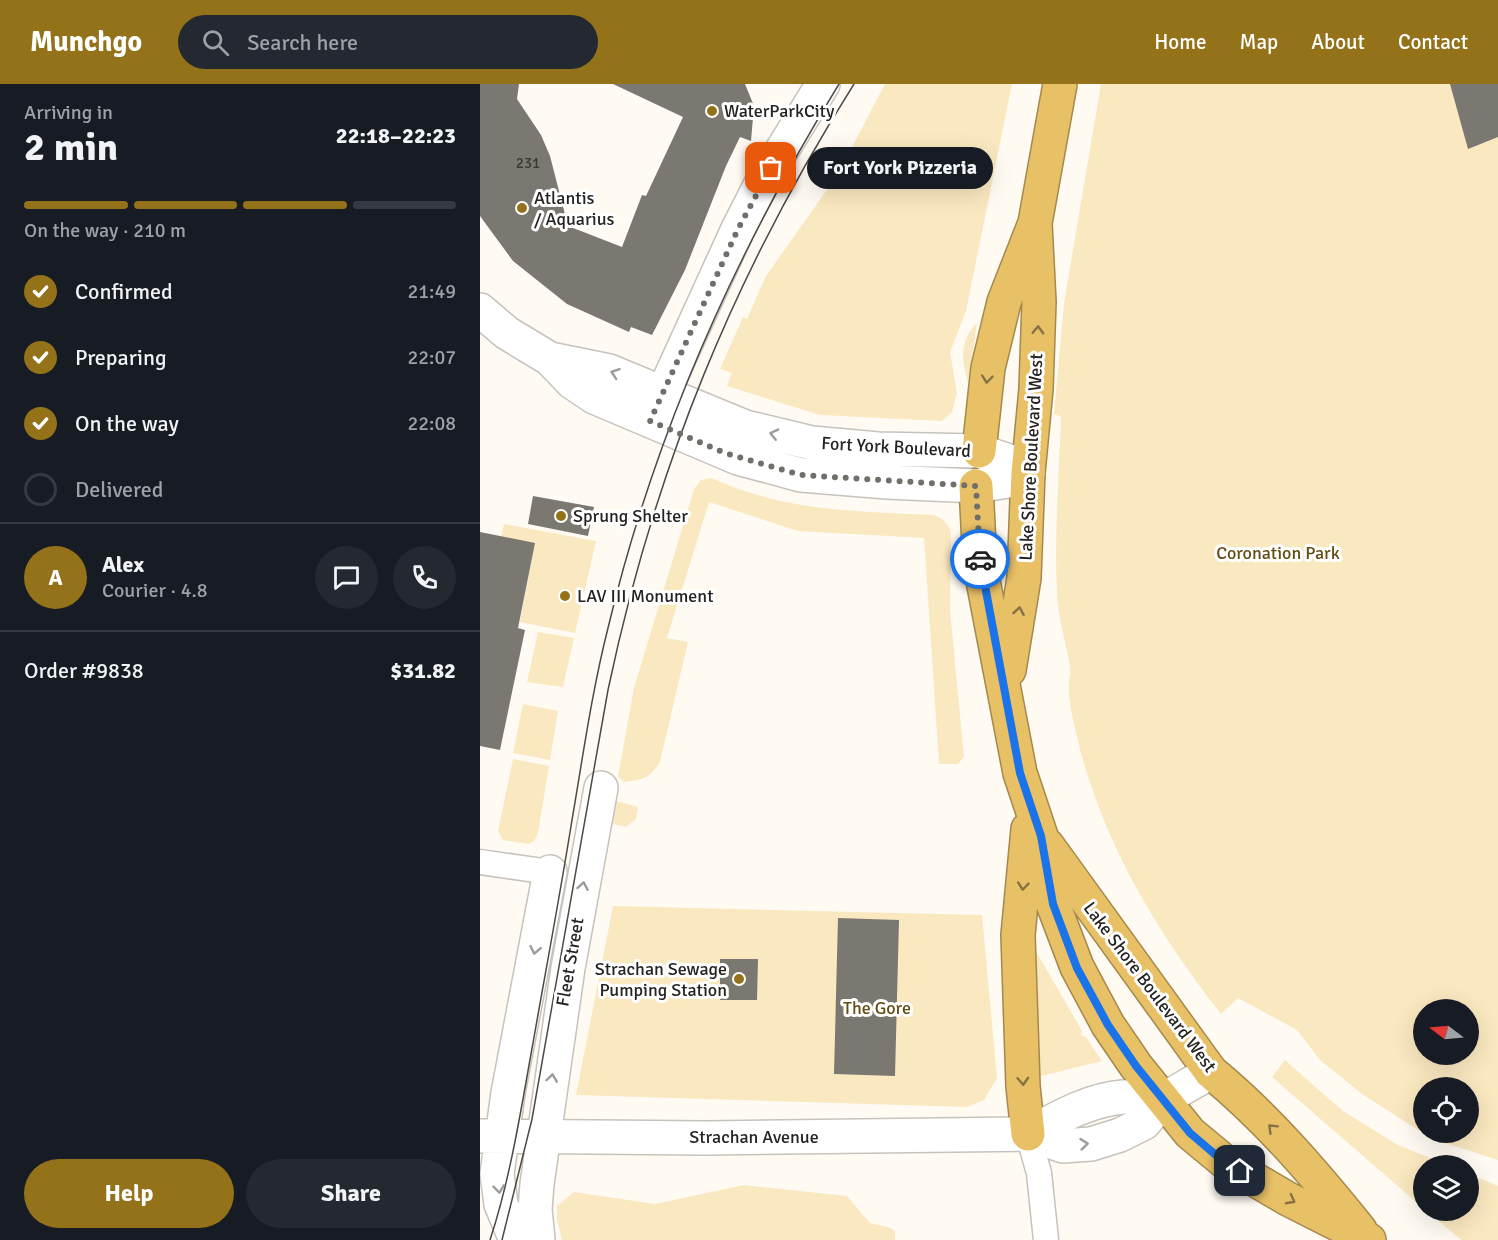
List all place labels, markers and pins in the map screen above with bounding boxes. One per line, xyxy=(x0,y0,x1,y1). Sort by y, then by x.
place label: WaterParkCity xyxy=(724,100,835,122)
marker: WaterParkCity xyxy=(705,104,719,118)
pin xyxy=(745,142,796,193)
callout: Fort York Pizzeria xyxy=(807,147,993,189)
place label: Atlantis / Aquarius xyxy=(534,187,615,230)
marker: Atlantis / Aquarius xyxy=(515,201,529,215)
place label: Sprung Shelter xyxy=(573,505,688,527)
marker: Sprung Shelter xyxy=(554,509,568,523)
place label: LAV III Monument xyxy=(577,585,713,607)
marker: LAV III Monument xyxy=(558,589,572,603)
place label: Strachan Sewage Pumping Station xyxy=(595,958,727,1001)
marker: Strachan Sewage Pumping Station xyxy=(732,972,746,986)
pin xyxy=(1214,1145,1265,1196)

